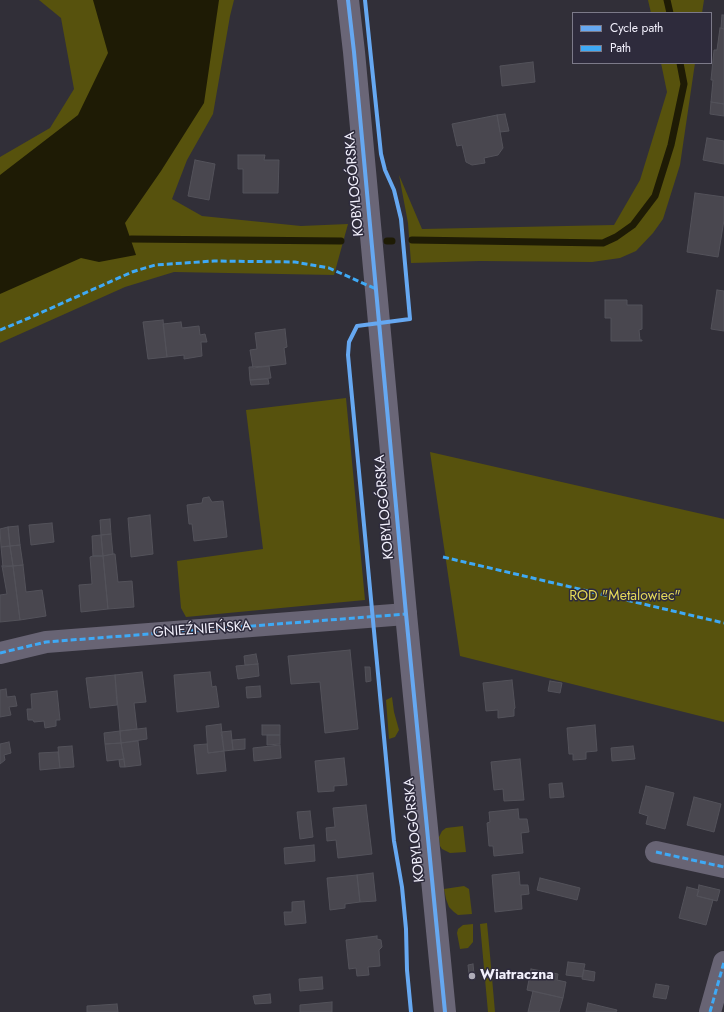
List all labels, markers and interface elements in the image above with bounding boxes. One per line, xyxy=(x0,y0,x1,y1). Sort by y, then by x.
legend xyxy=(572,12,712,64)
text: Cycle path xyxy=(610,19,663,37)
text: Path xyxy=(610,39,631,57)
street label: KOBYLOGÓRSKA xyxy=(342,131,368,237)
street label: KOBYLOGÓRSKA xyxy=(372,454,398,560)
park label: ROD "Metalowiec" xyxy=(569,589,681,605)
street label: GNIEŹNIEŃSKA xyxy=(152,618,252,642)
street label: KOBYLOGÓRSKA xyxy=(401,777,429,883)
place label: Wiatraczna xyxy=(480,968,554,984)
marker: Wiatraczna xyxy=(467,971,477,981)

